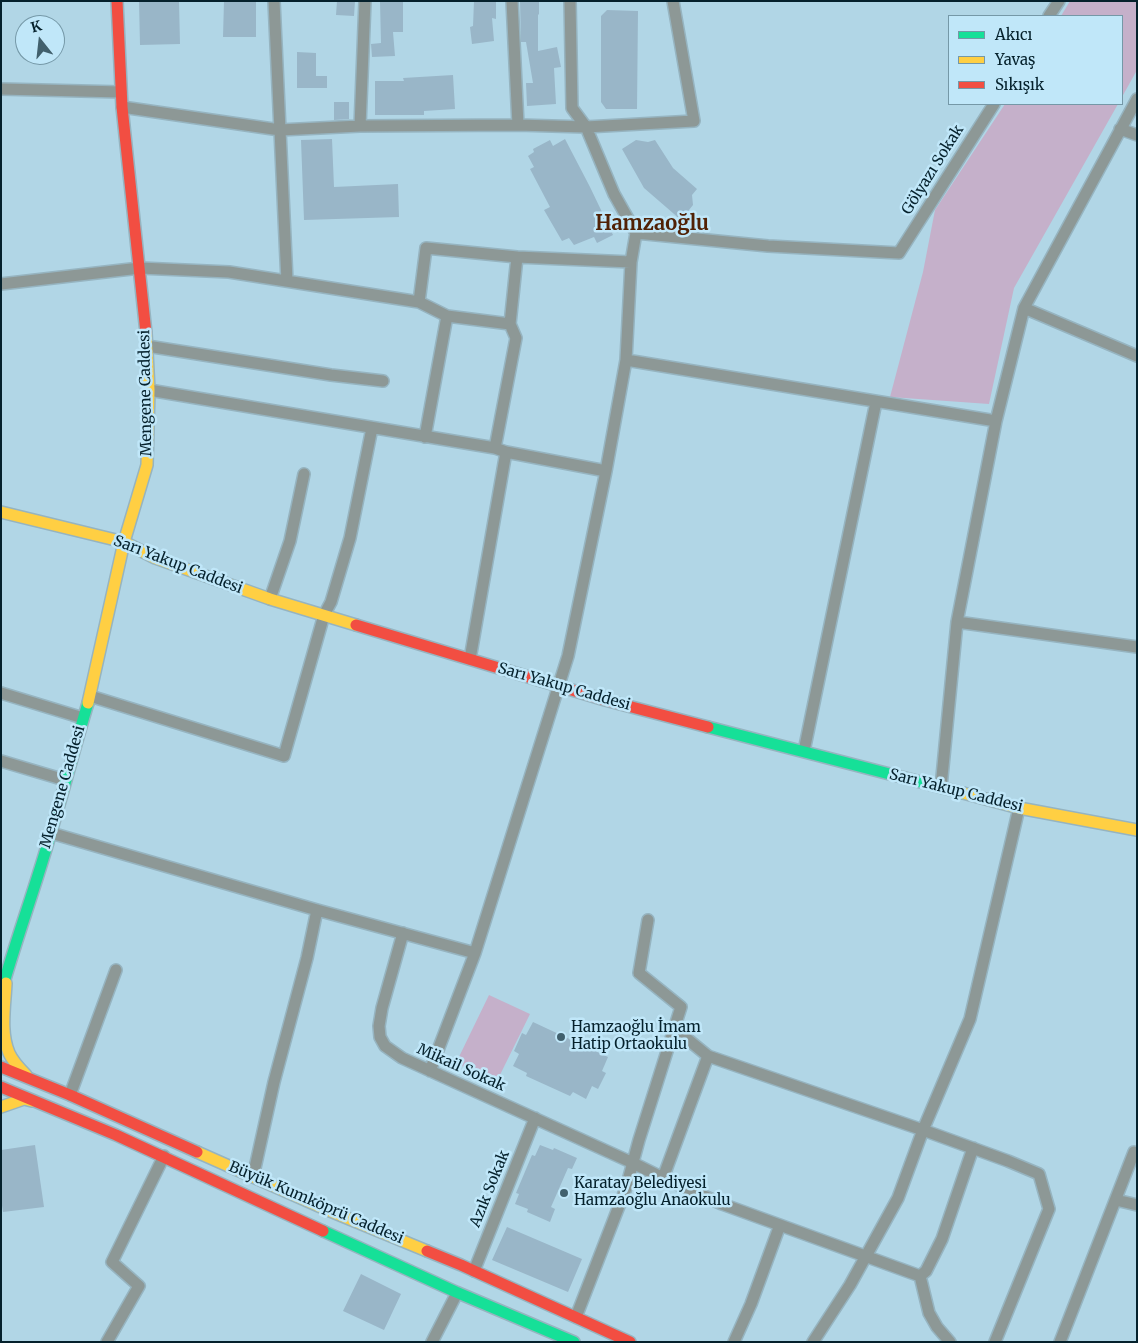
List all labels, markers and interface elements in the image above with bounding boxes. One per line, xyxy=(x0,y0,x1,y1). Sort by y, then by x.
north arrow xyxy=(15,15,65,65)
legend xyxy=(948,15,1123,105)
text: K xyxy=(29,16,44,37)
text: Akıcı xyxy=(995,25,1032,44)
text: Yavaş xyxy=(995,50,1035,69)
text: Sıkışık xyxy=(995,75,1044,94)
street label: Gölyazı Sokak xyxy=(898,122,968,218)
district label: Hamzaoğlu xyxy=(595,212,709,236)
street label: Mengene Caddesi xyxy=(136,329,156,457)
street label: Sarı Yakup Caddesi xyxy=(111,532,245,598)
street label: Sarı Yakup Caddesi xyxy=(496,659,632,715)
street label: Mengene Caddesi xyxy=(37,724,89,850)
street label: Sarı Yakup Caddesi xyxy=(887,766,1025,816)
place label: Hamzaoğlu İmam Hatip Ortaokulu xyxy=(571,1019,701,1054)
marker: Hamzaoğlu İmam Hatip Ortaokulu xyxy=(555,1031,567,1043)
street label: Mikail Sokak xyxy=(414,1040,508,1096)
street label: Azık Sokak xyxy=(466,1148,514,1230)
street label: Büyük Kumköprü Caddesi xyxy=(226,1158,406,1248)
place label: Karatay Belediyesi Hamzaoğlu Anaokulu xyxy=(574,1175,731,1210)
marker: Karatay Belediyesi Hamzaoğlu Anaokulu xyxy=(558,1187,570,1199)

